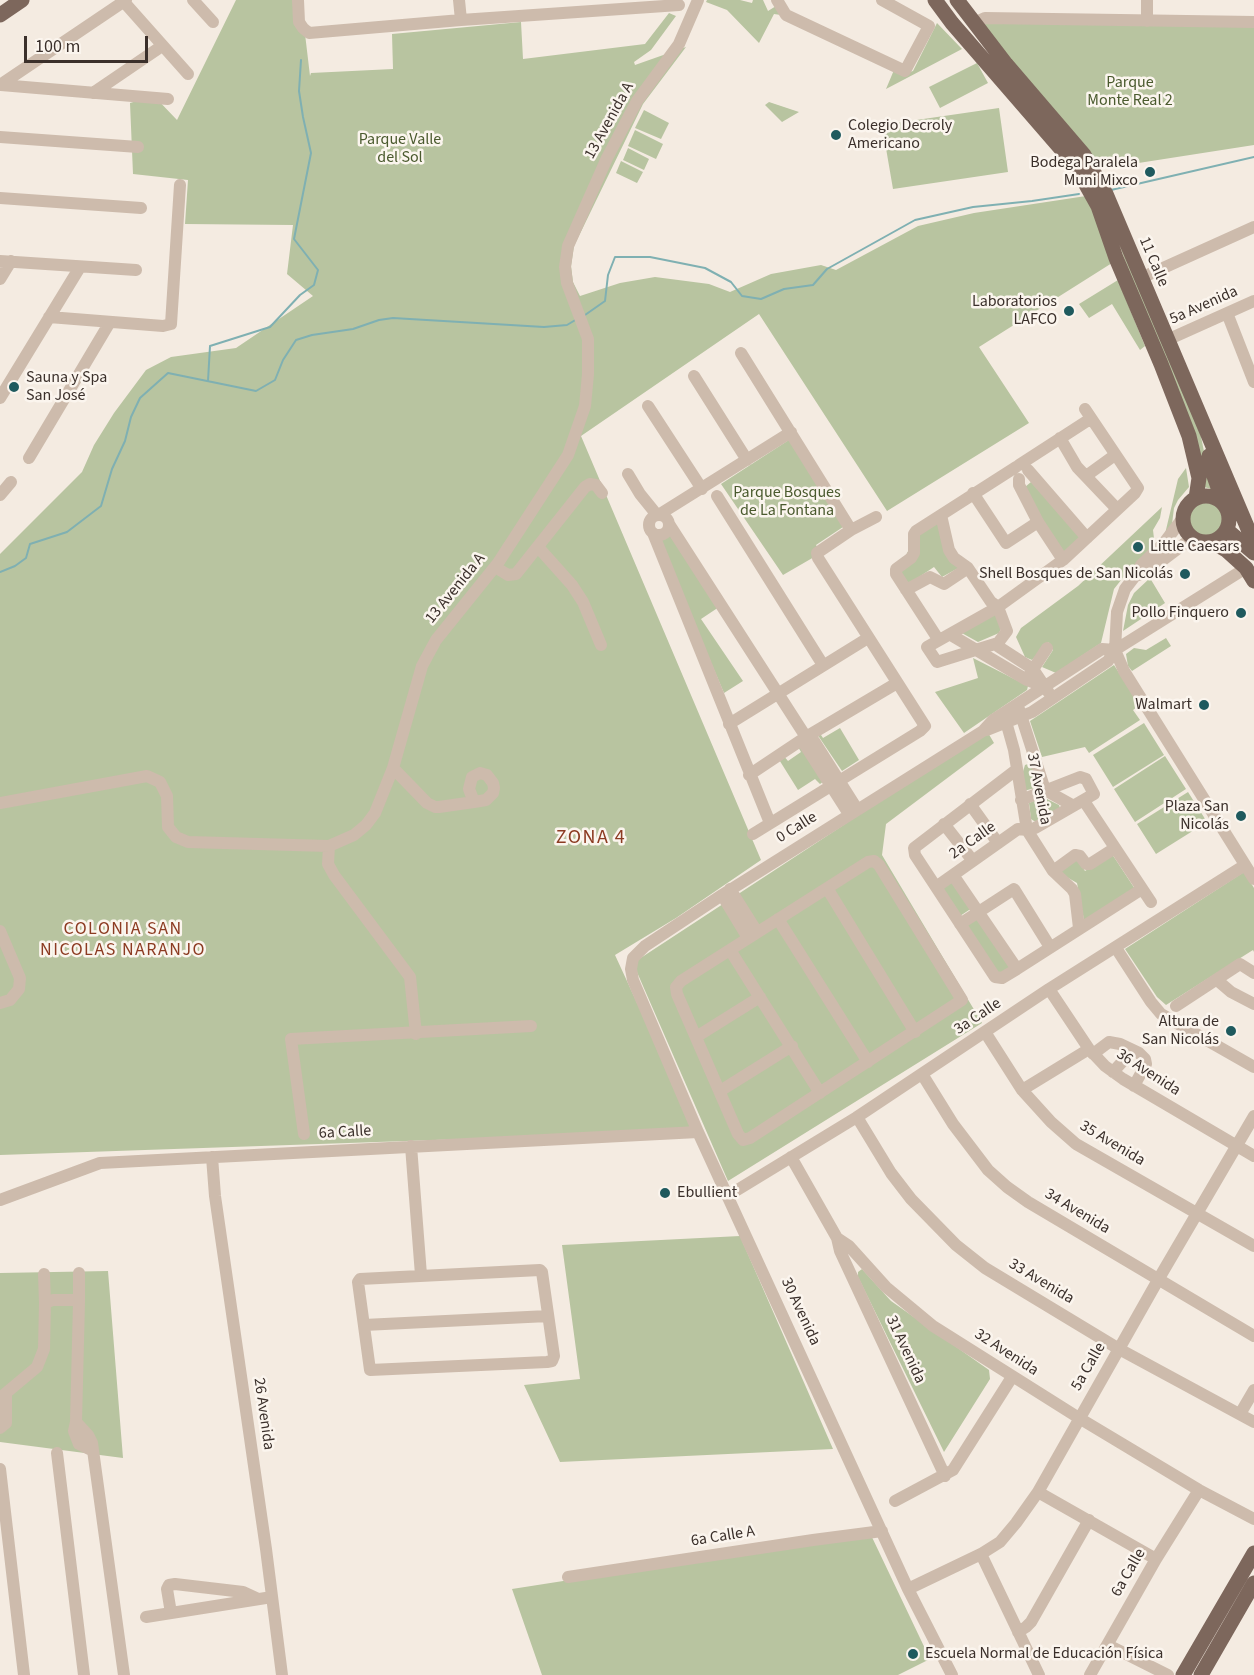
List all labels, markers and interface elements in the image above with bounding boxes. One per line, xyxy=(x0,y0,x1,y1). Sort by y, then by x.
scale bar xyxy=(27,24,152,62)
text: 100 m xyxy=(35,34,80,59)
park label: Parque Monte Real 2 xyxy=(1087,73,1173,111)
street label: 13 Avenida A xyxy=(581,79,639,163)
place label: Colegio Decroly Americano xyxy=(848,116,952,154)
marker: Colegio Decroly Americano xyxy=(829,128,843,142)
park label: Parque Valle del Sol xyxy=(359,130,441,168)
place label: Bodega Paralela Muni Mixco xyxy=(1030,153,1138,191)
marker: Bodega Paralela Muni Mixco xyxy=(1143,165,1157,179)
street label: 11 Calle xyxy=(1134,234,1172,290)
street label: 5a Avenida xyxy=(1167,282,1241,330)
place label: Laboratorios LAFCO xyxy=(972,292,1057,330)
marker: Laboratorios LAFCO xyxy=(1062,304,1076,318)
place label: Sauna y Spa San José xyxy=(26,368,107,406)
marker: Sauna y Spa San José xyxy=(7,380,21,394)
park label: Parque Bosques de La Fontana xyxy=(733,483,841,521)
place label: Little Caesars xyxy=(1150,537,1240,557)
marker: Little Caesars xyxy=(1131,540,1145,554)
street label: 13 Avenida A xyxy=(422,550,490,628)
place label: Shell Bosques de San Nicolás xyxy=(979,564,1173,584)
marker: Shell Bosques de San Nicolás xyxy=(1178,567,1192,581)
place label: Pollo Finquero xyxy=(1131,603,1229,623)
marker: Pollo Finquero xyxy=(1234,606,1248,620)
place label: Walmart xyxy=(1135,695,1192,715)
marker: Walmart xyxy=(1197,698,1211,712)
street label: 37 Avenida xyxy=(1022,752,1054,826)
place label: Plaza San Nicolás xyxy=(1165,797,1229,835)
street label: 0 Calle xyxy=(773,808,821,848)
marker: Plaza San Nicolás xyxy=(1234,809,1248,823)
street label: 2a Calle xyxy=(946,818,1000,864)
district label: ZONA 4 xyxy=(556,827,626,851)
district label: COLONIA SAN NICOLAS NARANJO xyxy=(40,919,206,962)
street label: 3a Calle xyxy=(951,994,1005,1040)
place label: Altura de San Nicolás xyxy=(1142,1012,1219,1050)
marker: Altura de San Nicolás xyxy=(1224,1024,1238,1038)
street label: 36 Avenida xyxy=(1112,1045,1184,1101)
street label: 35 Avenida xyxy=(1076,1117,1148,1171)
street label: 6a Calle xyxy=(318,1122,372,1144)
place label: Ebullient xyxy=(677,1183,737,1203)
street label: 34 Avenida xyxy=(1041,1185,1113,1239)
marker: Ebullient xyxy=(658,1186,672,1200)
street label: 33 Avenida xyxy=(1005,1255,1077,1309)
street label: 30 Avenida xyxy=(776,1275,824,1349)
street label: 31 Avenida xyxy=(881,1313,929,1387)
street label: 32 Avenida xyxy=(970,1325,1042,1381)
street label: 5a Calle xyxy=(1068,1339,1110,1395)
street label: 26 Avenida xyxy=(248,1377,278,1451)
street label: 6a Calle A xyxy=(690,1522,756,1552)
street label: 6a Calle xyxy=(1108,1545,1150,1601)
place label: Escuela Normal de Educación Física xyxy=(925,1644,1163,1664)
marker: Escuela Normal de Educación Física xyxy=(906,1647,920,1661)

